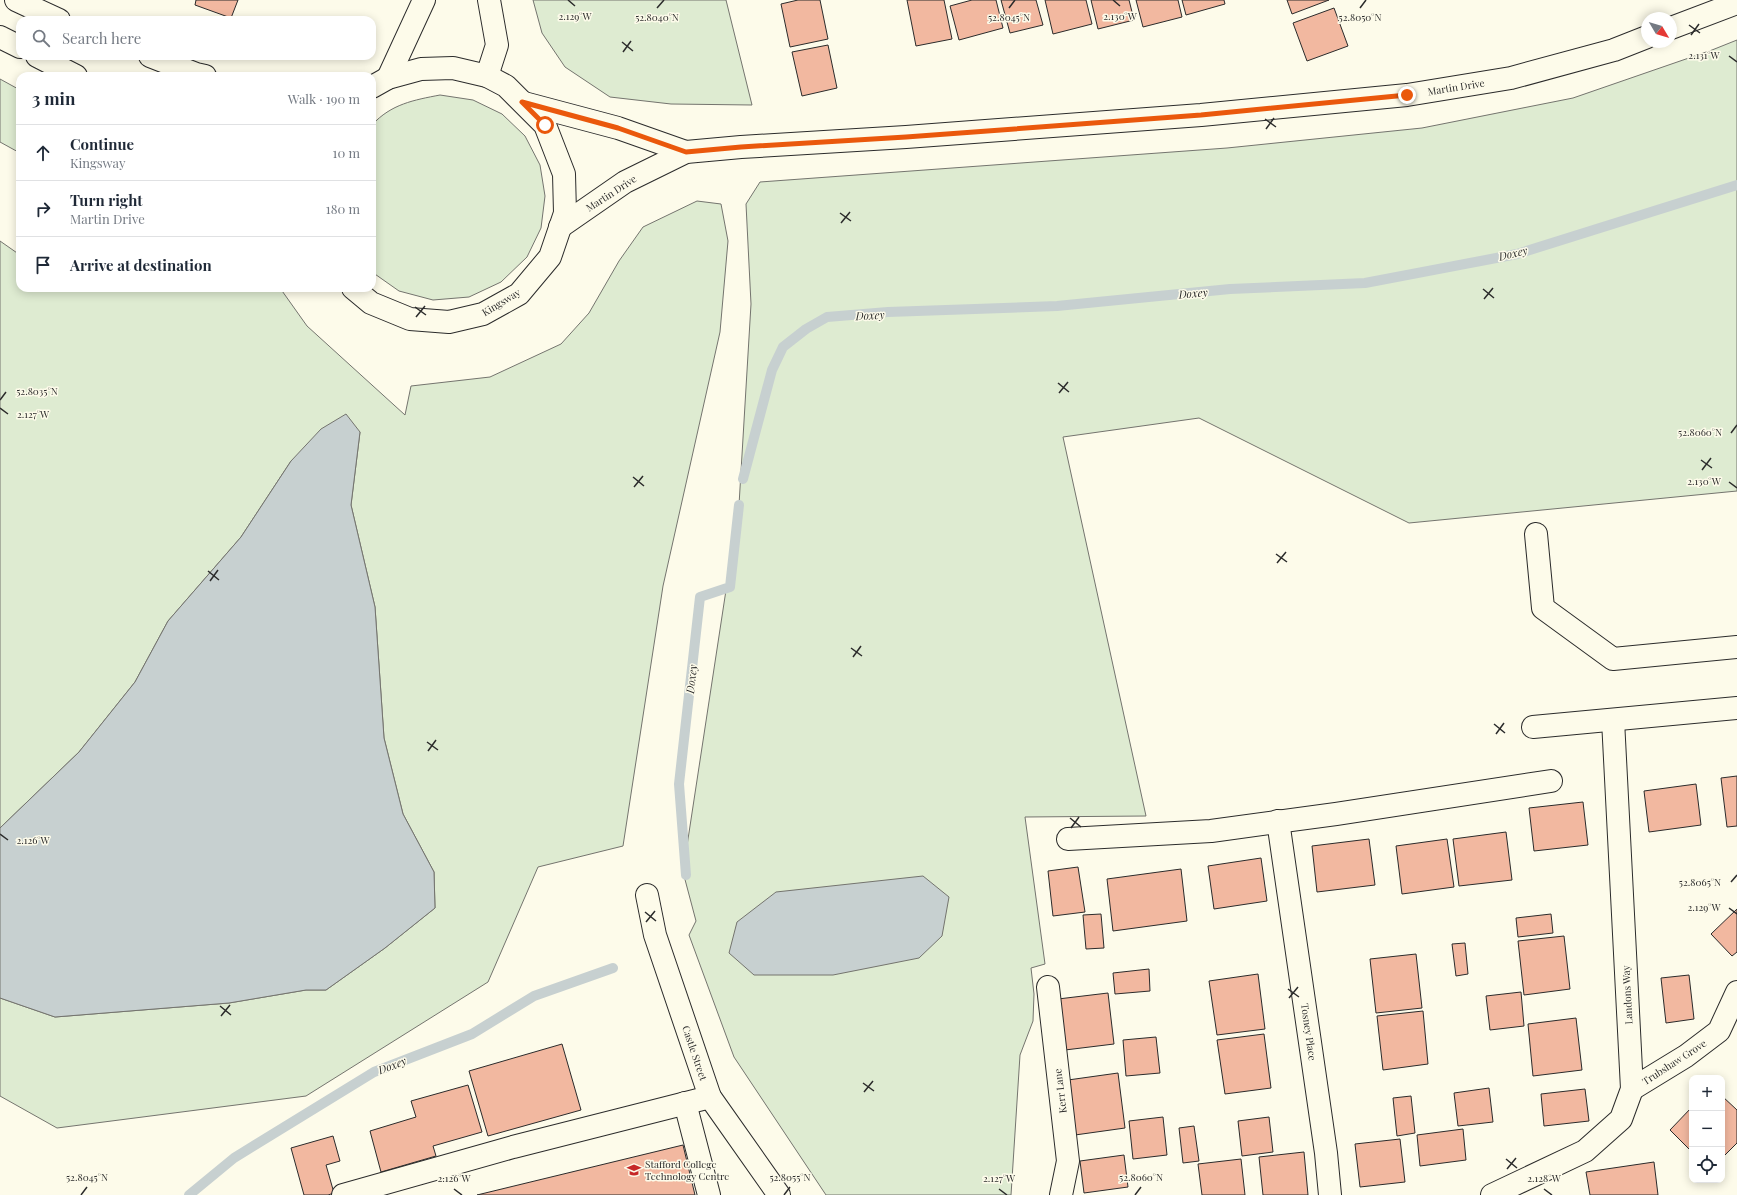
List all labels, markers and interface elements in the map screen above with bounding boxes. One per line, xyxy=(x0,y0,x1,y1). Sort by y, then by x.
text: 2.129°W xyxy=(559,9,592,23)
text: 2.130°W xyxy=(1103,9,1138,23)
text: 52.8040°N xyxy=(635,10,679,24)
text: 52.8045°N xyxy=(988,10,1030,24)
text: 52.8050°N xyxy=(1339,10,1381,24)
north arrow xyxy=(1641,12,1677,48)
search box xyxy=(16,16,376,60)
icon: search xyxy=(30,27,52,49)
text: Search here xyxy=(62,28,141,48)
text: 2.131°W xyxy=(1688,48,1721,62)
street label: Martin Drive xyxy=(1427,76,1485,98)
route end xyxy=(1398,86,1416,104)
text: 3 min xyxy=(32,87,75,109)
text: Walk · 190 m xyxy=(288,90,360,107)
route start xyxy=(536,116,554,134)
text: Continue xyxy=(70,134,134,154)
icon: ahead xyxy=(32,142,54,164)
text: 10 m xyxy=(333,144,360,161)
text: Kingsway xyxy=(70,154,125,171)
street label: Martin Drive xyxy=(583,171,639,215)
text: Turn right xyxy=(70,190,143,210)
icon: right xyxy=(32,198,54,220)
text: 180 m xyxy=(326,200,360,217)
text: Martin Drive xyxy=(70,210,145,227)
water label: Doxey xyxy=(1496,242,1530,264)
icon: arrive xyxy=(32,254,54,276)
text: Arrive at destination xyxy=(70,255,212,275)
water label: Doxey xyxy=(1177,284,1209,302)
street label: Kingsway xyxy=(479,285,523,319)
water label: Doxey xyxy=(854,307,886,323)
text: 52.8035°N xyxy=(16,384,58,398)
text: 2.127°W xyxy=(17,407,50,421)
text: 52.8060°N xyxy=(1678,425,1722,439)
text: 2.130°W xyxy=(1687,474,1722,488)
water label: Doxey xyxy=(682,663,700,695)
text: 2.126°W xyxy=(16,833,51,847)
text: 52.8065°N xyxy=(1679,875,1721,889)
text: 2.129°W xyxy=(1688,900,1721,914)
street label: Landons Way xyxy=(1618,965,1636,1025)
street label: Tosney Place xyxy=(1298,1003,1320,1061)
street label: Castle Street xyxy=(679,1024,711,1083)
street label: Trubshaw Grove xyxy=(1639,1036,1709,1088)
water label: Doxey xyxy=(375,1053,409,1078)
street label: Kerr Lane xyxy=(1050,1068,1070,1114)
map controls xyxy=(1689,1075,1725,1183)
button: + xyxy=(1689,1075,1725,1111)
button: − xyxy=(1689,1111,1725,1147)
button: locate xyxy=(1689,1147,1725,1183)
place label: Stafford College Technology Centre xyxy=(645,1157,729,1183)
school or university icon: Stafford College Technology Centre xyxy=(626,1162,642,1178)
text: 52.8045°N xyxy=(66,1170,108,1184)
text: 52.8055°N xyxy=(769,1170,811,1184)
text: 52.8060°N xyxy=(1119,1170,1163,1184)
text: 2.126°W xyxy=(437,1171,472,1185)
text: 2.127°W xyxy=(983,1171,1016,1185)
text: 2.128°W xyxy=(1527,1171,1562,1185)

